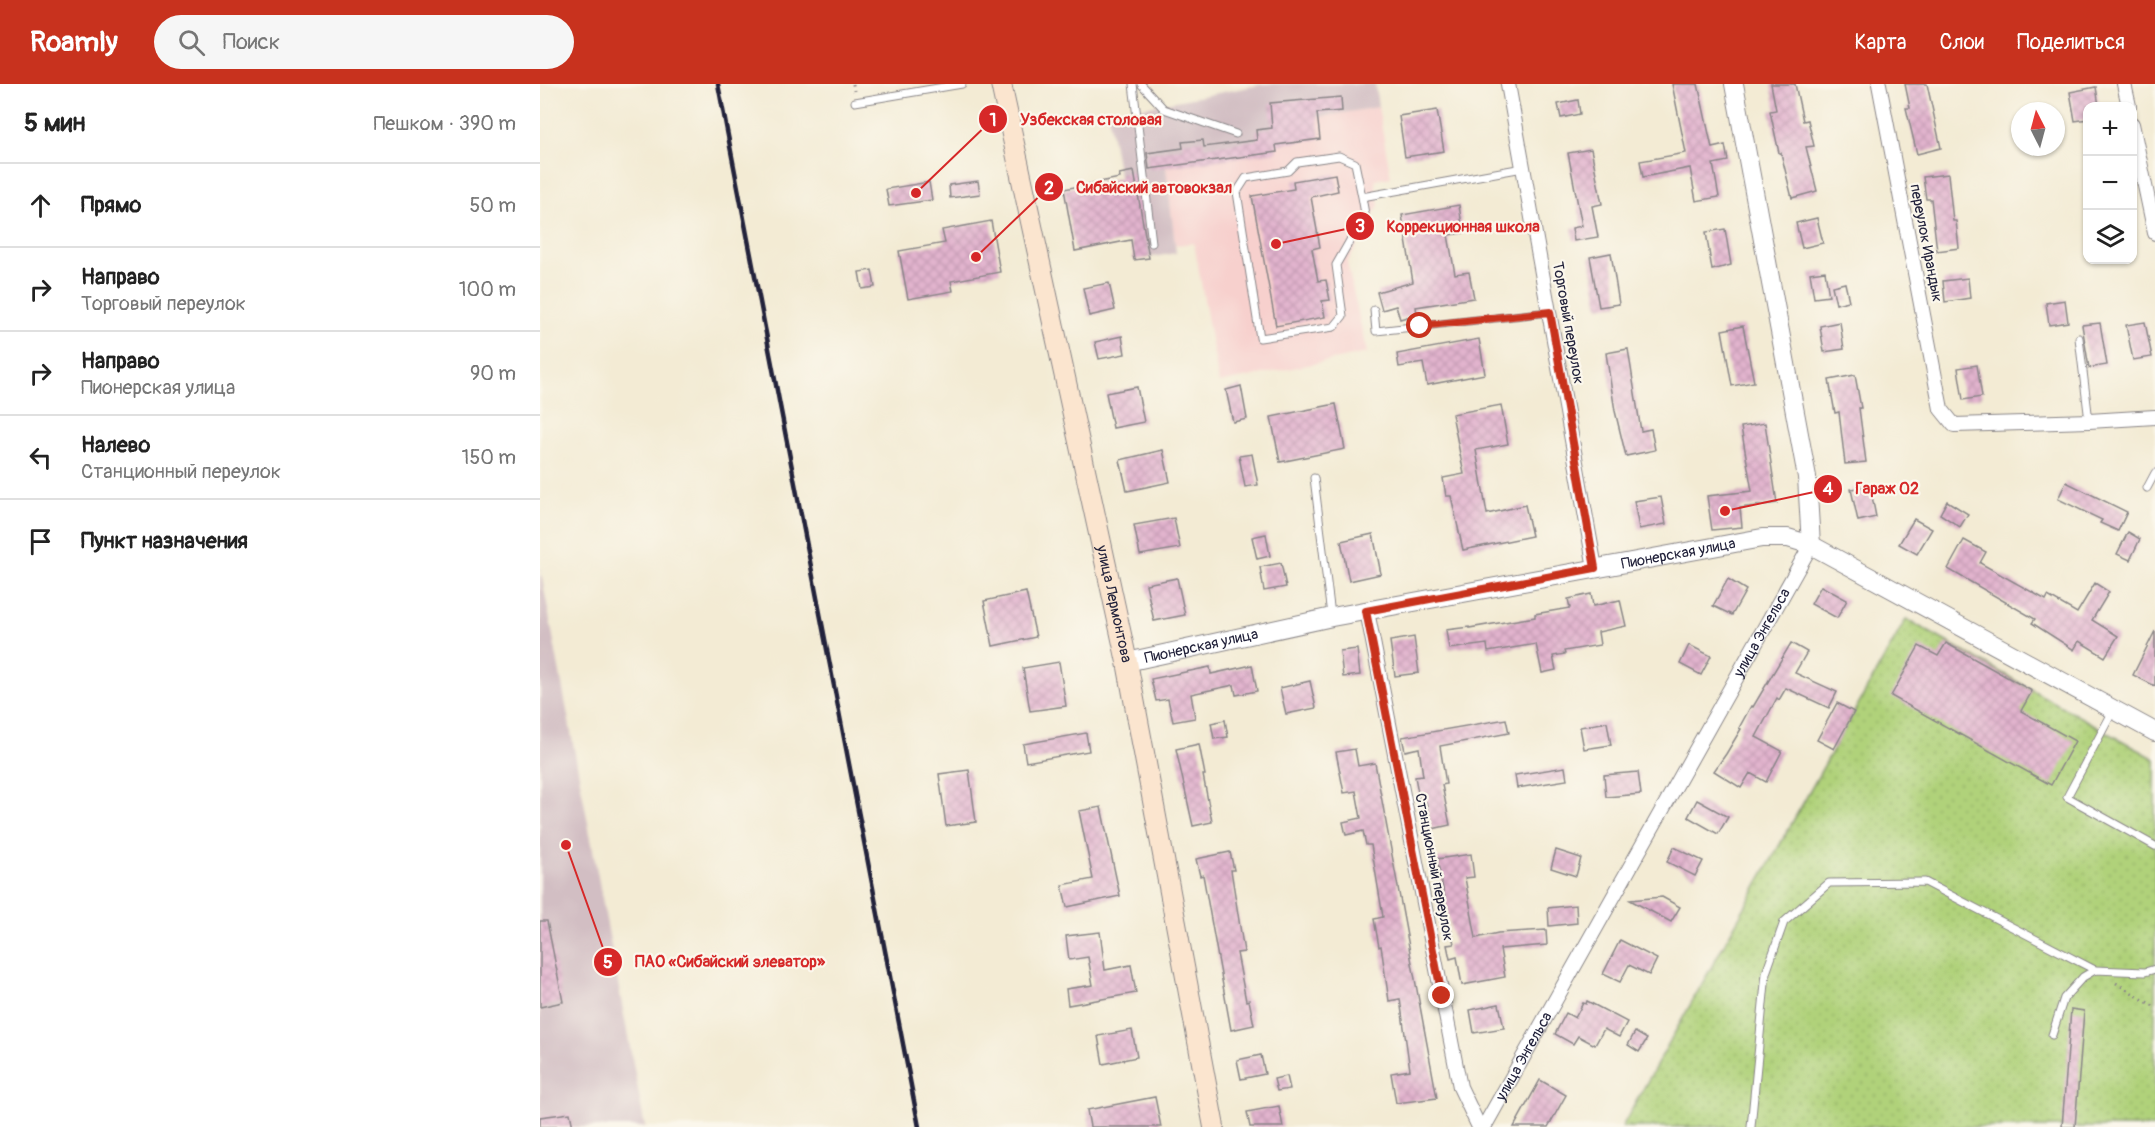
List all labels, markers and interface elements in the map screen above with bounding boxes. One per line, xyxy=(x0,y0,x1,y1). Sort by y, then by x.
search box xyxy=(154,15,574,69)
text: Roamly xyxy=(30,25,118,60)
icon: search xyxy=(175,26,208,59)
text: Поиск xyxy=(223,28,280,56)
text: Карта xyxy=(1854,29,1906,56)
text: Слои xyxy=(1939,29,1984,56)
text: Поделиться xyxy=(2017,29,2125,56)
callout: Узбекская столовая xyxy=(978,102,1174,136)
north arrow xyxy=(2011,102,2065,156)
map controls xyxy=(2083,102,2137,264)
button: + xyxy=(2083,102,2137,156)
text: 5 мин xyxy=(24,107,85,139)
text: 1 xyxy=(989,109,997,132)
text: Узбекская столовая xyxy=(1020,110,1162,130)
text: Пешком · 390 m xyxy=(373,111,516,136)
button: − xyxy=(2083,156,2137,210)
callout: Сибайский автовокзал xyxy=(1034,170,1244,204)
text: 2 xyxy=(1044,177,1054,200)
text: Сибайский автовокзал xyxy=(1076,178,1232,198)
street label: переулок Ирандык xyxy=(1905,182,1947,304)
icon: ahead xyxy=(24,189,57,222)
text: Прямо xyxy=(81,191,141,219)
text: 50 m xyxy=(469,193,516,218)
callout: Коррекционная школа xyxy=(1345,209,1552,243)
button: layers xyxy=(2083,210,2137,264)
text: 3 xyxy=(1355,215,1365,238)
text: Коррекционная школа xyxy=(1386,217,1540,237)
street label: Торговый переулок xyxy=(1548,260,1588,386)
text: Направо xyxy=(81,263,160,291)
icon: right xyxy=(24,273,57,306)
text: 100 m xyxy=(459,277,516,302)
text: Торговый переулок xyxy=(81,291,246,316)
route start xyxy=(1406,312,1432,338)
text: Направо xyxy=(81,347,160,375)
icon: right xyxy=(24,357,57,390)
text: 90 m xyxy=(470,361,516,386)
text: Пионерская улица xyxy=(81,375,235,400)
text: Налево xyxy=(81,431,150,459)
icon: left xyxy=(24,441,57,474)
text: 150 m xyxy=(462,445,516,470)
text: Станционный переулок xyxy=(81,459,281,484)
callout: Гараж 02 xyxy=(1813,472,1931,506)
text: 4 xyxy=(1823,478,1834,501)
text: Гараж 02 xyxy=(1855,479,1919,499)
icon: arrive xyxy=(24,525,57,558)
text: Пункт назначения xyxy=(81,527,248,555)
street label: Пионерская улица xyxy=(1620,534,1737,573)
street label: улица Лермонтова xyxy=(1092,542,1136,664)
street label: улица Энгельса xyxy=(1729,585,1794,681)
street label: Пионерская улица xyxy=(1143,624,1260,667)
street label: Станционный переулок xyxy=(1410,792,1458,943)
callout: ПАО «Сибайский элеватор» xyxy=(593,945,837,979)
text: 5 xyxy=(603,951,613,974)
text: ПАО «Сибайский элеватор» xyxy=(635,952,826,972)
route end xyxy=(1428,982,1454,1008)
street label: улица Энгельса xyxy=(1491,1009,1556,1105)

